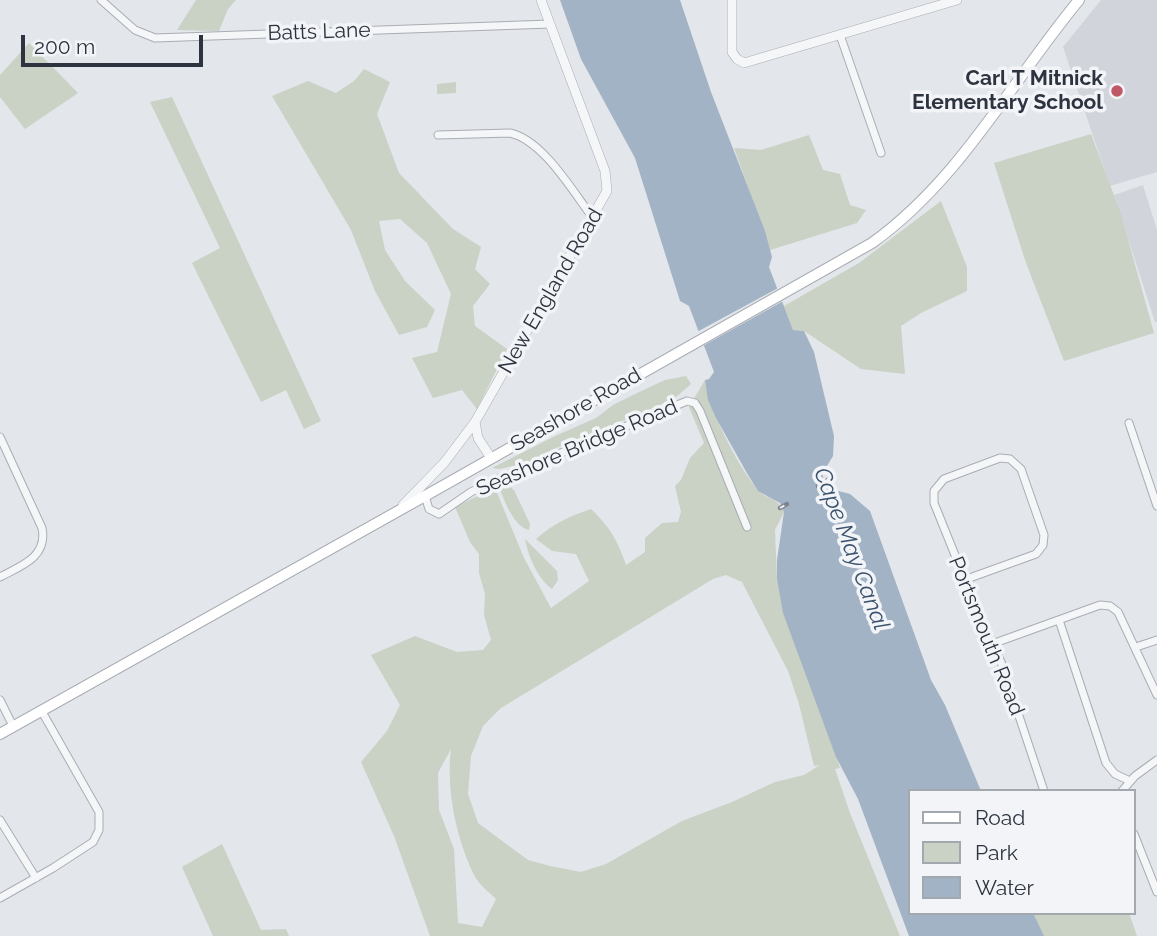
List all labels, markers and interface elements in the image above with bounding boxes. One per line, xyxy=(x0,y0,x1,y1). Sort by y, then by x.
street label: Batts Lane xyxy=(267,18,371,46)
scale bar xyxy=(24,21,206,65)
text: 200 m xyxy=(34,34,95,59)
place label: Carl T Mitnick Elementary School xyxy=(912,66,1103,116)
marker: Carl T Mitnick Elementary School xyxy=(1109,83,1125,99)
street label: New England Road xyxy=(493,204,609,378)
street label: Seashore Road xyxy=(506,362,646,458)
street label: Seashore Bridge Road xyxy=(473,394,681,502)
water label: Cape May Canal xyxy=(807,464,895,634)
street label: Portsmouth Road xyxy=(943,553,1029,719)
legend xyxy=(908,789,1136,915)
text: Road xyxy=(975,805,1025,830)
text: Park xyxy=(975,840,1018,865)
text: Water xyxy=(975,875,1034,900)

